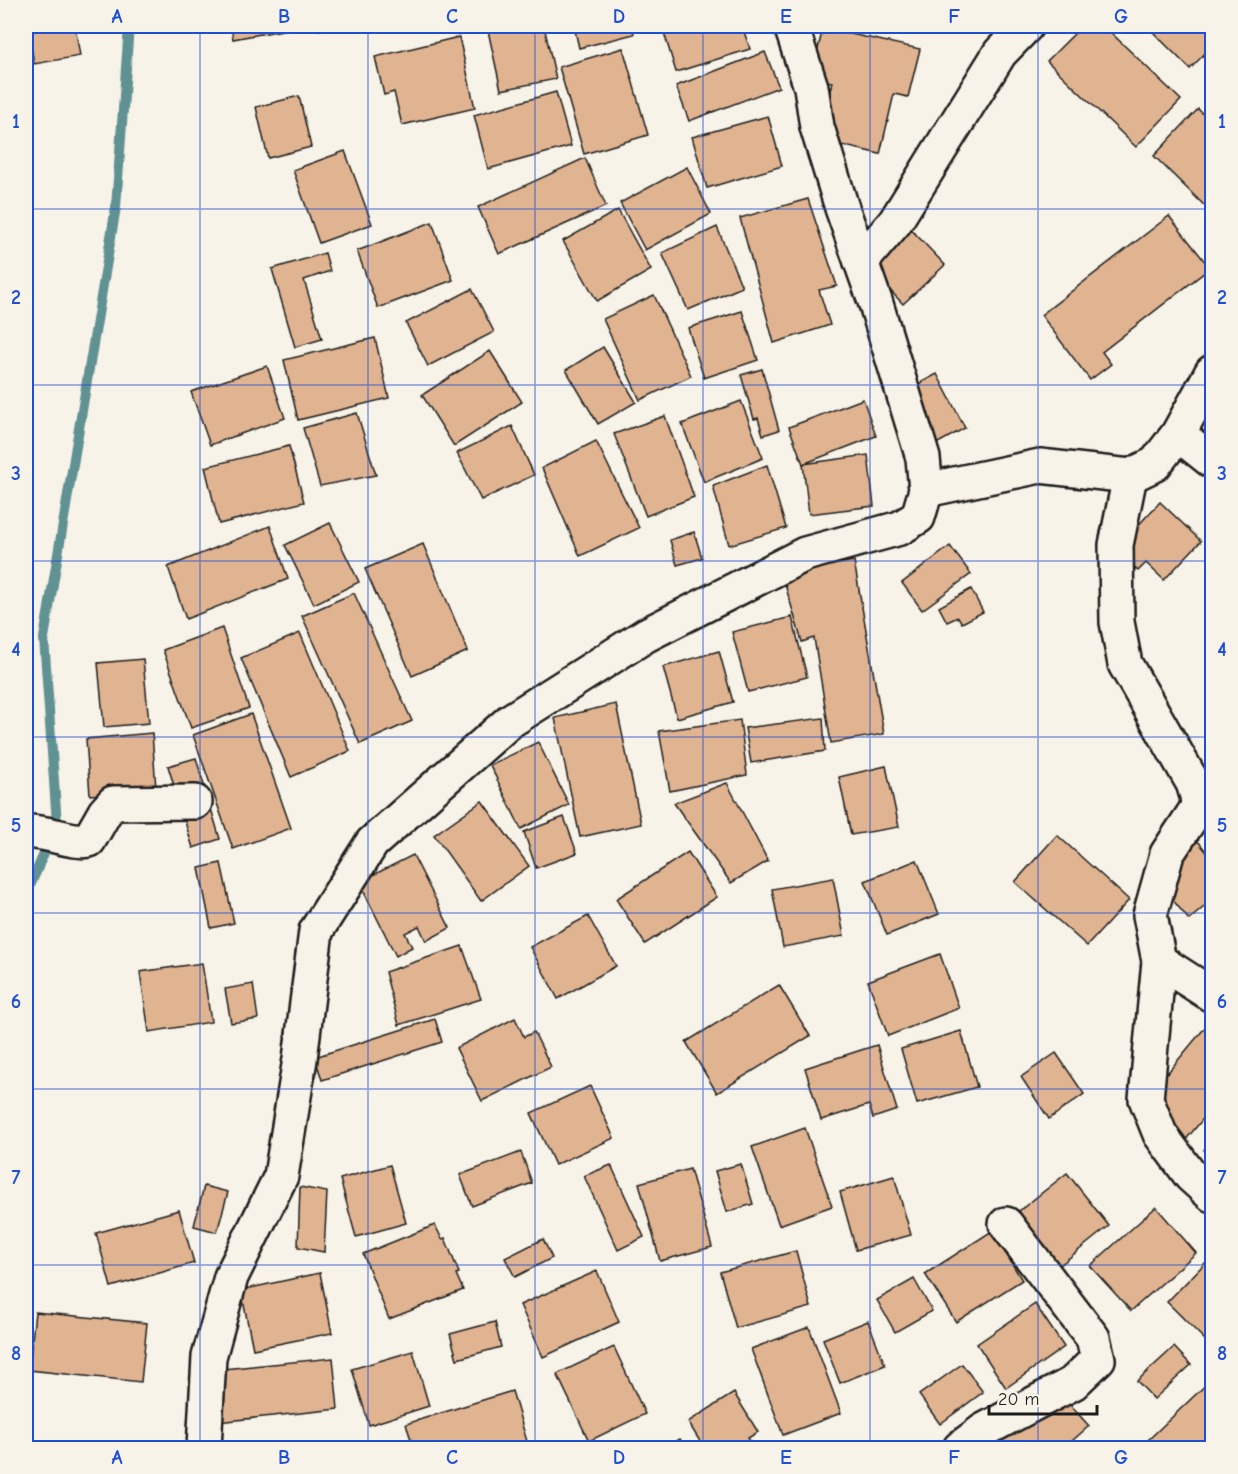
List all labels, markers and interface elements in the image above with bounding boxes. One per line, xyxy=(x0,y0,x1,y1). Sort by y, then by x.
text: A xyxy=(111,5,123,28)
text: B xyxy=(278,5,290,28)
text: C xyxy=(446,5,458,28)
text: D xyxy=(613,5,625,28)
text: E xyxy=(780,5,792,28)
text: F xyxy=(948,5,960,28)
text: G xyxy=(1114,5,1128,28)
text: 1 xyxy=(12,110,20,133)
text: 1 xyxy=(1218,110,1226,133)
text: 2 xyxy=(11,286,21,309)
text: 2 xyxy=(1217,286,1227,309)
text: 3 xyxy=(11,462,21,485)
text: 3 xyxy=(1217,462,1227,485)
text: 4 xyxy=(11,638,21,661)
text: 4 xyxy=(1217,638,1227,661)
text: 5 xyxy=(11,814,21,837)
text: 5 xyxy=(1217,814,1227,837)
text: 6 xyxy=(11,990,21,1013)
text: 6 xyxy=(1217,990,1227,1013)
text: 7 xyxy=(12,1166,21,1189)
text: 7 xyxy=(1218,1166,1227,1189)
text: 8 xyxy=(11,1342,21,1365)
text: 8 xyxy=(1217,1342,1227,1365)
scale bar xyxy=(989,1378,1097,1416)
text: 20 m xyxy=(998,1389,1039,1410)
text: A xyxy=(111,1446,123,1469)
text: B xyxy=(278,1446,290,1469)
text: C xyxy=(446,1446,458,1469)
text: D xyxy=(613,1446,625,1469)
text: E xyxy=(780,1446,792,1469)
text: F xyxy=(948,1446,960,1469)
text: G xyxy=(1114,1446,1128,1469)

